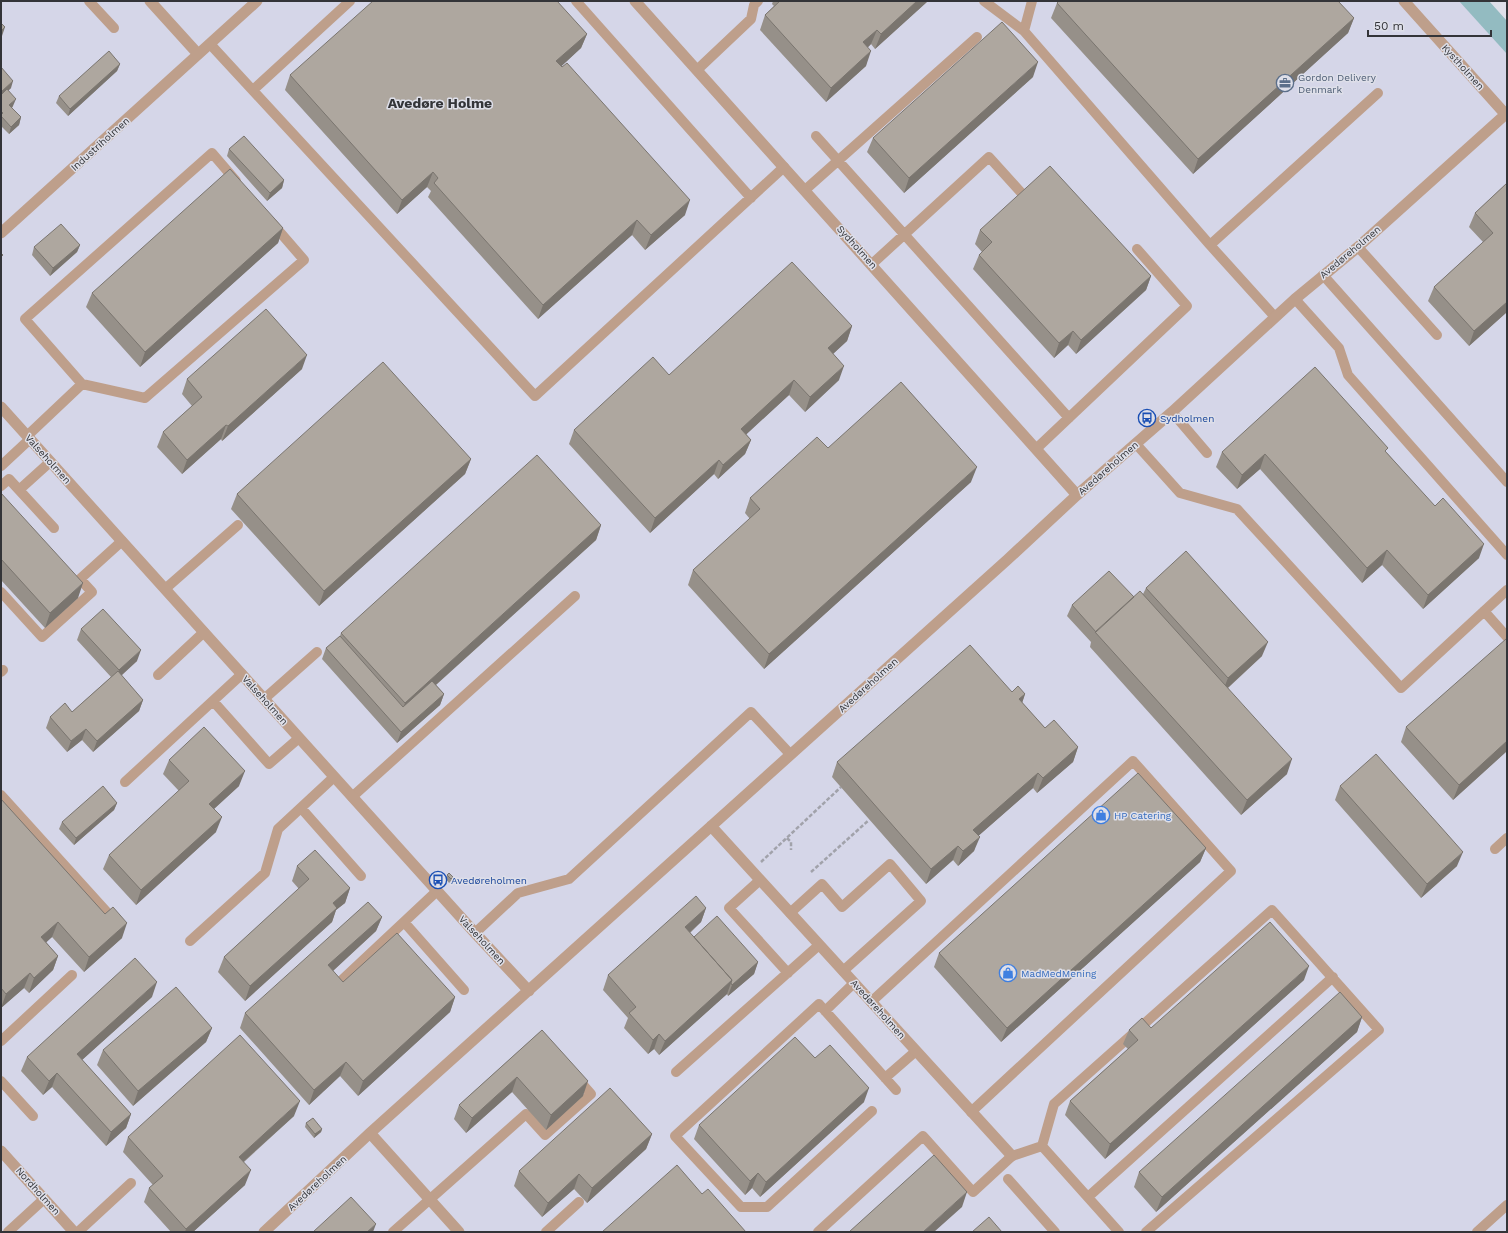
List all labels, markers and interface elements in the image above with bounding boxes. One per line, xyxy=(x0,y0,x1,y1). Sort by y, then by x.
scale bar xyxy=(1368,12,1491,38)
text: 50 m xyxy=(1374,19,1404,33)
street label: Kystholmen xyxy=(1440,42,1486,92)
place label: Gordon Delivery Denmark xyxy=(1298,72,1377,95)
office icon: Gordon Delivery Denmark xyxy=(1275,73,1295,93)
district label: Avedøre Holme xyxy=(388,95,492,111)
street label: Industriholmen xyxy=(69,115,131,173)
street label: Sydholmen xyxy=(835,223,879,271)
street label: Avedøreholmen xyxy=(1317,223,1383,281)
bus stop icon: Sydholmen xyxy=(1137,408,1157,428)
place label: Sydholmen xyxy=(1160,413,1214,424)
street label: Valseholmen xyxy=(23,432,73,486)
street label: Avedøreholmen xyxy=(1076,439,1140,497)
street label: Avedøreholmen xyxy=(836,656,900,714)
street label: Valseholmen xyxy=(240,673,290,727)
shop icon: HP Catering xyxy=(1091,805,1111,825)
place label: HP Catering xyxy=(1114,810,1172,821)
bus stop icon: Avedøreholmen xyxy=(428,870,448,890)
place label: Avedøreholmen xyxy=(451,875,527,886)
street label: Valseholmen xyxy=(457,913,507,967)
shop icon: MadMedMening xyxy=(998,963,1018,983)
place label: MadMedMening xyxy=(1021,968,1097,979)
street label: Avedøreholmen xyxy=(849,977,907,1041)
street label: Avedøreholmen xyxy=(285,1153,349,1213)
street label: Nordholmen xyxy=(14,1165,62,1217)

